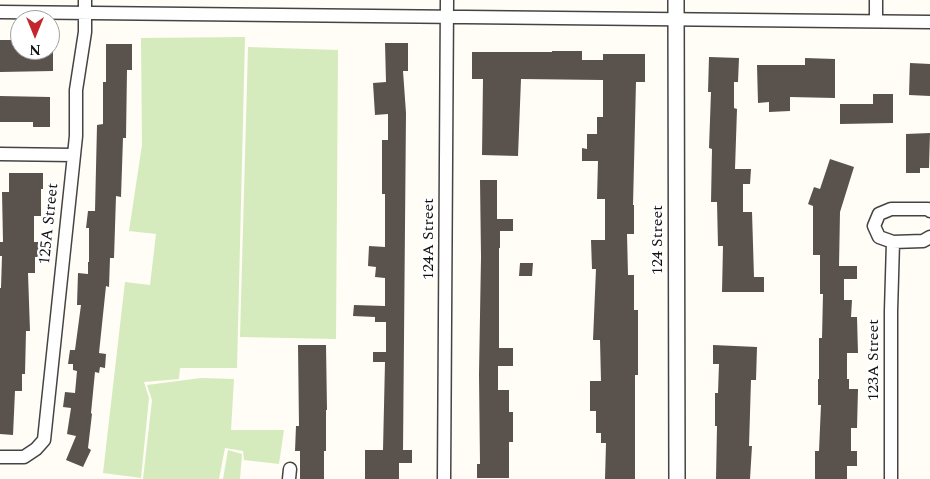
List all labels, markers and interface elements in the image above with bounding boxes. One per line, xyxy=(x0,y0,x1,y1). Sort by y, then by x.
north arrow xyxy=(10,10,60,60)
text: N xyxy=(29,39,41,60)
street label: 125A Street xyxy=(36,182,64,266)
street label: 124A Street xyxy=(420,198,440,280)
street label: 124 Street xyxy=(649,205,669,275)
street label: 123A Street xyxy=(865,319,885,401)

